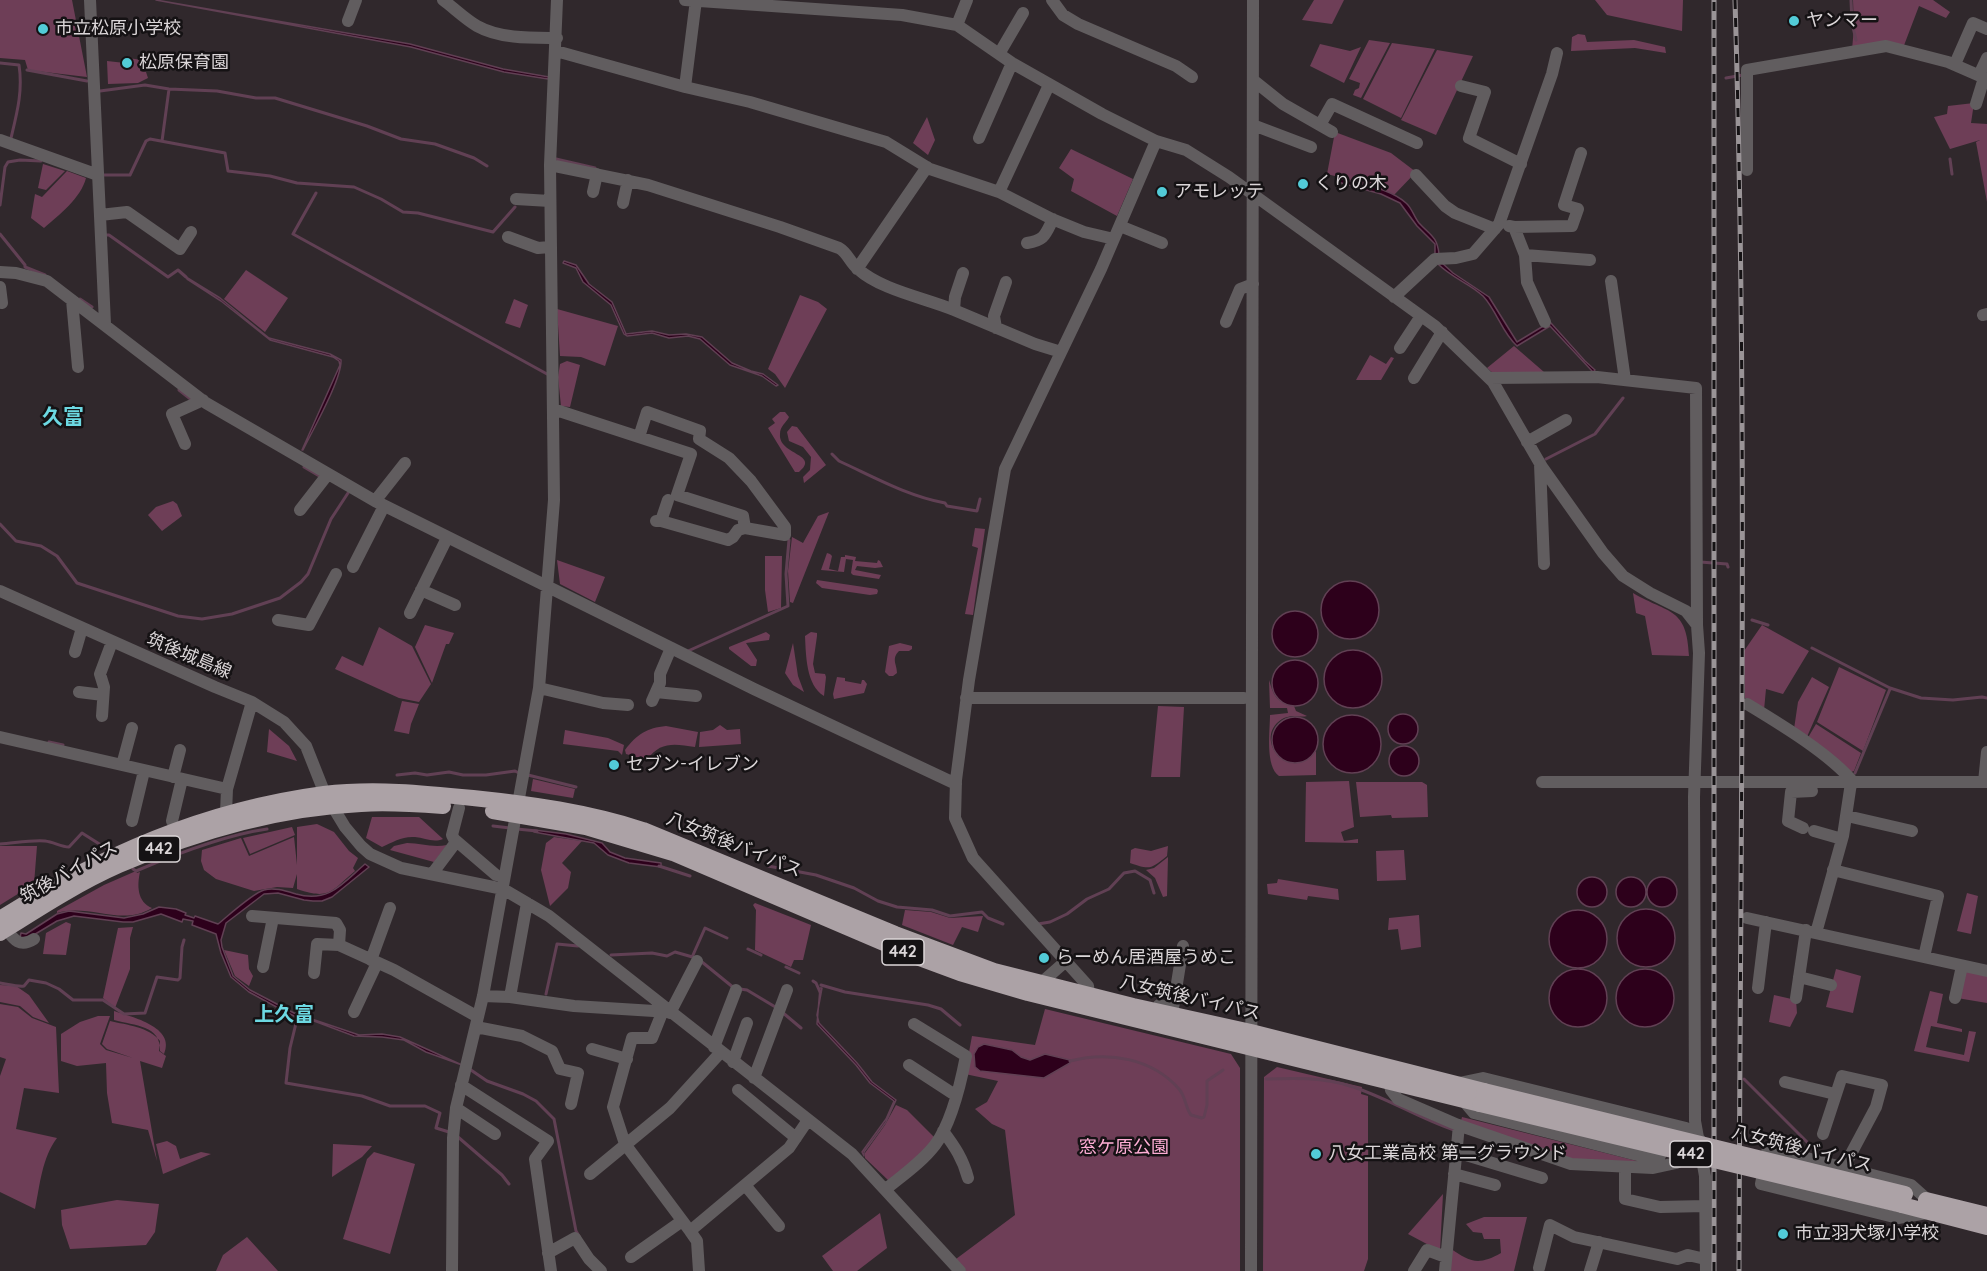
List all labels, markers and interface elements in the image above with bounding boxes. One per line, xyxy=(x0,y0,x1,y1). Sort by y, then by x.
place label: ヤンマー xyxy=(1806,10,1878,32)
marker: ヤンマー xyxy=(1787,14,1801,28)
place label: 市立松原小学校 xyxy=(55,18,181,40)
marker: 市立松原小学校 xyxy=(36,22,50,36)
place label: 松原保育園 xyxy=(139,52,229,74)
marker: 松原保育園 xyxy=(120,56,134,70)
place label: くりの木 xyxy=(1315,173,1387,195)
marker: くりの木 xyxy=(1296,177,1310,191)
place label: アモレッテ xyxy=(1174,181,1264,203)
marker: アモレッテ xyxy=(1155,185,1169,199)
district label: 久富 xyxy=(42,405,84,431)
street label: 筑後城島線 xyxy=(143,628,235,684)
place label: セブン-イレブン xyxy=(626,754,759,776)
marker: セブン-イレブン xyxy=(607,758,621,772)
street label: 八女筑後バイパス xyxy=(663,808,805,882)
street label: 筑後バイパス xyxy=(17,836,121,908)
road number: 442 xyxy=(138,836,180,862)
road number: 442 xyxy=(882,939,924,965)
place label: らーめん居酒屋うめこ xyxy=(1056,947,1236,969)
marker: らーめん居酒屋うめこ xyxy=(1037,951,1051,965)
street label: 八女筑後バイパス xyxy=(1117,971,1263,1025)
district label: 上久富 xyxy=(254,1003,314,1027)
street label: 八女筑後バイパス xyxy=(1730,1121,1874,1177)
park label: 窓ケ原公園 xyxy=(1079,1137,1169,1159)
road number: 442 xyxy=(1670,1141,1712,1167)
place label: 八女工業高校 第二グラウンド xyxy=(1328,1143,1567,1165)
marker: 八女工業高校 第二グラウンド xyxy=(1309,1147,1323,1161)
place label: 市立羽犬塚小学校 xyxy=(1795,1223,1939,1245)
marker: 市立羽犬塚小学校 xyxy=(1776,1227,1790,1241)

